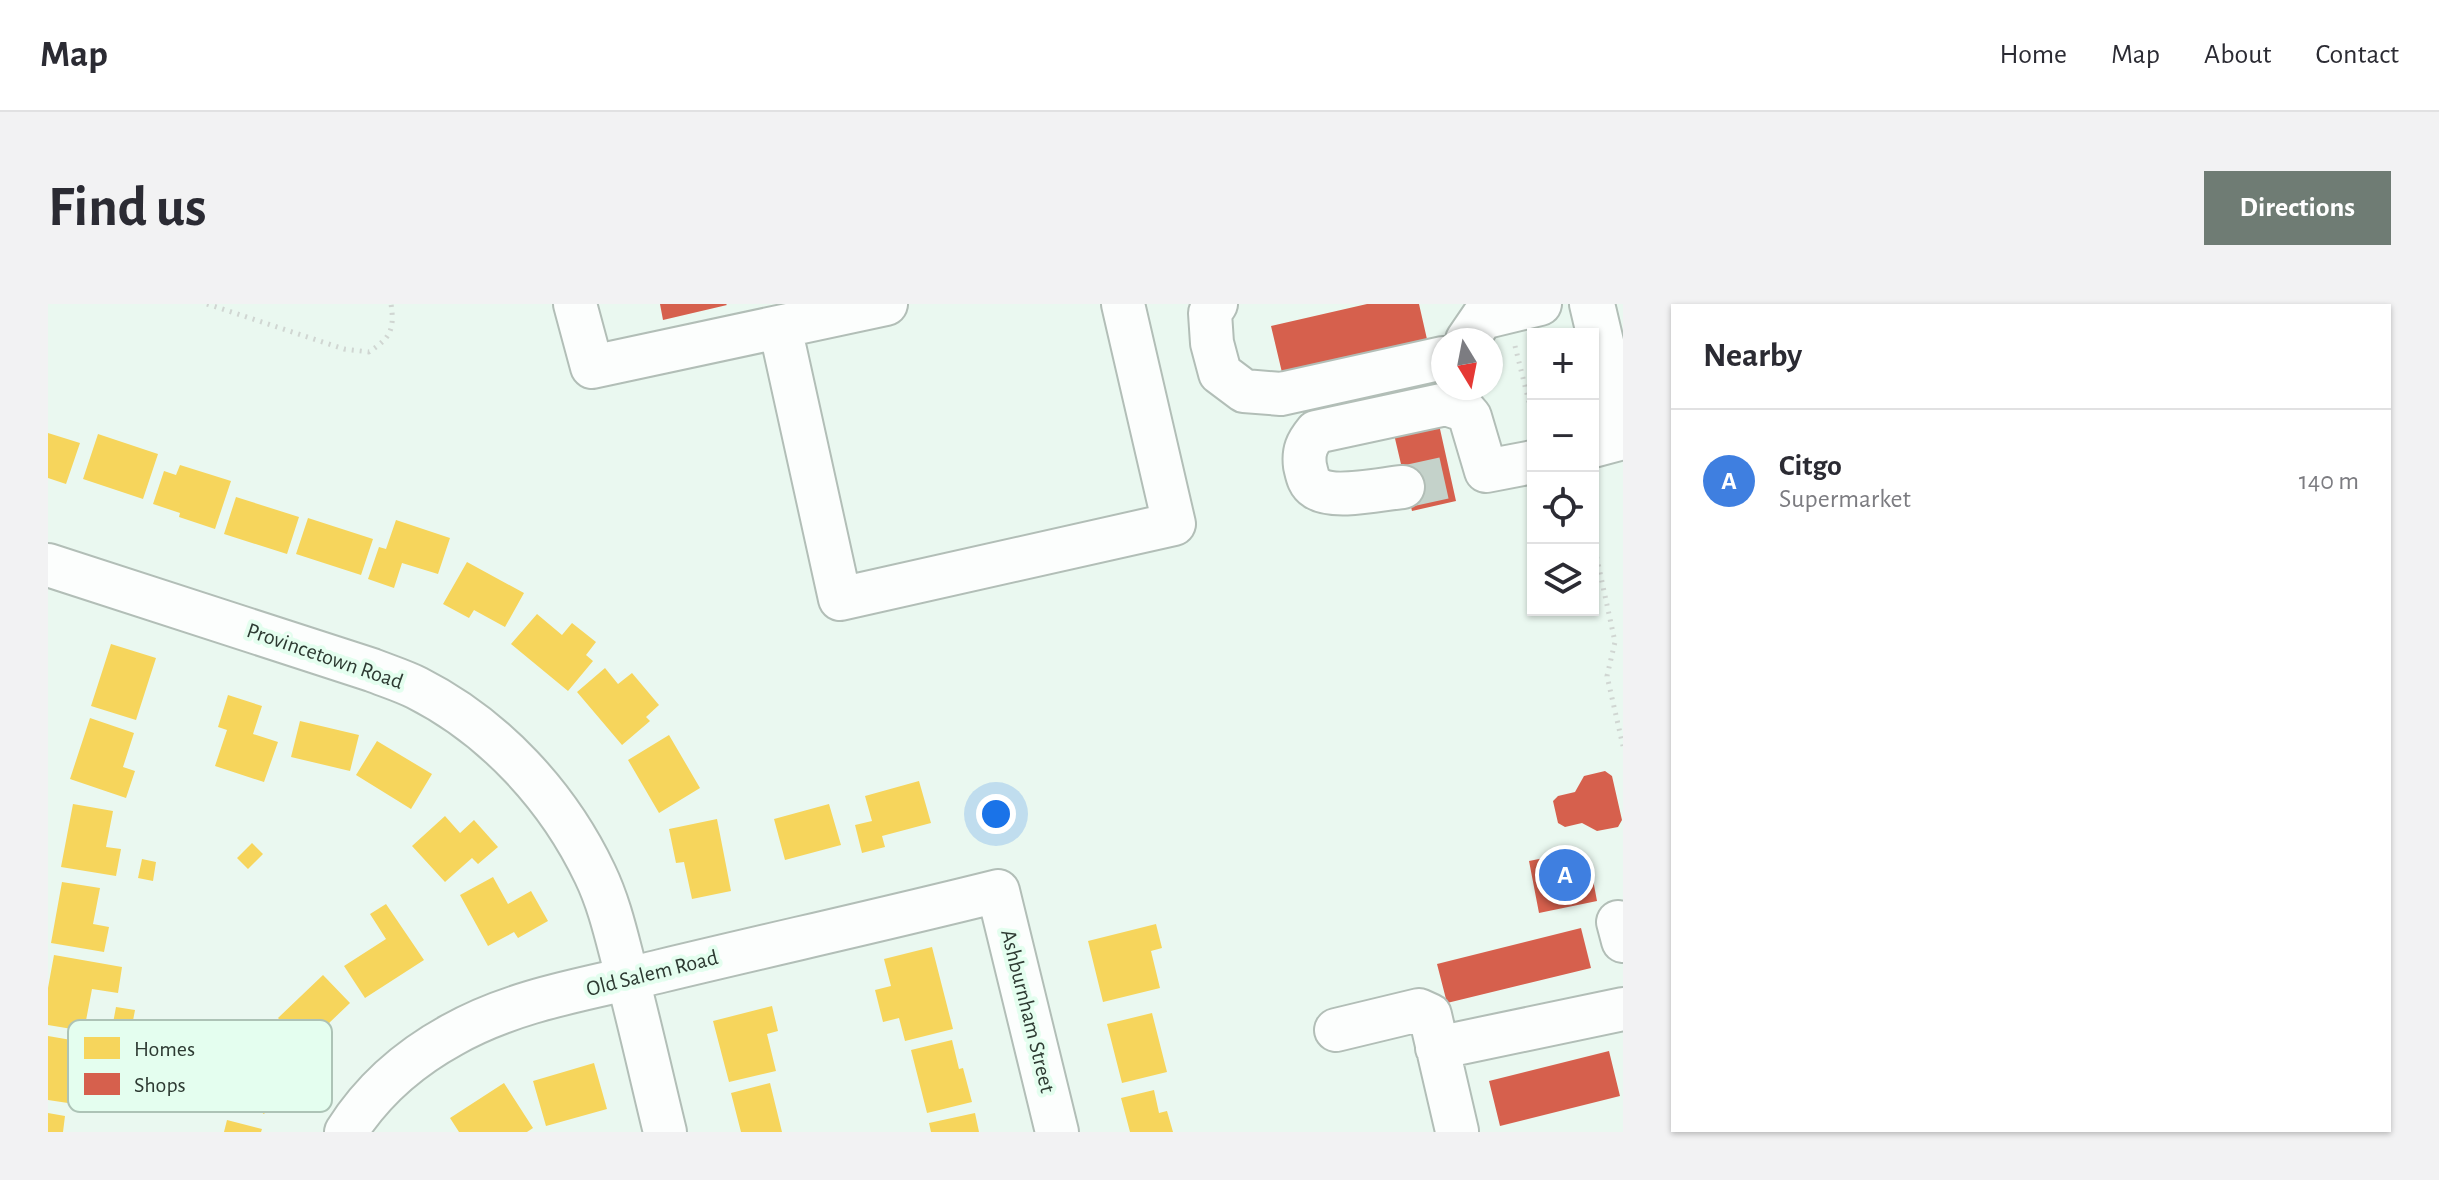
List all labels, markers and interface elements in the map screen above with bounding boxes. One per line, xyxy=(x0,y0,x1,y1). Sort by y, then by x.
text: Map xyxy=(40,36,108,74)
text: Home xyxy=(2000,41,2067,69)
text: Map xyxy=(2111,41,2160,69)
text: About xyxy=(2204,41,2272,69)
text: Contact xyxy=(2316,41,2399,69)
button: Directions xyxy=(2204,171,2391,245)
text: Find us xyxy=(48,180,206,236)
north arrow xyxy=(1431,328,1503,400)
map controls xyxy=(1527,328,1599,616)
button: + xyxy=(1527,328,1599,400)
text: Nearby xyxy=(1703,339,1802,373)
button: − xyxy=(1527,400,1599,472)
text: Citgo xyxy=(1779,451,1842,481)
text: A xyxy=(1721,468,1737,494)
text: 140 m xyxy=(2299,468,2359,494)
button: locate xyxy=(1527,472,1599,544)
text: Supermarket xyxy=(1779,486,1911,512)
button: layers xyxy=(1527,544,1599,616)
street label: Provincetown Road xyxy=(244,619,406,693)
your location xyxy=(976,794,1016,834)
pin: A xyxy=(1539,845,1591,905)
street label: Ashburnham Street xyxy=(997,927,1059,1095)
street label: Old Salem Road xyxy=(584,946,720,1000)
legend xyxy=(68,1020,332,1112)
text: Homes xyxy=(134,1038,195,1060)
text: Shops xyxy=(134,1074,186,1096)

